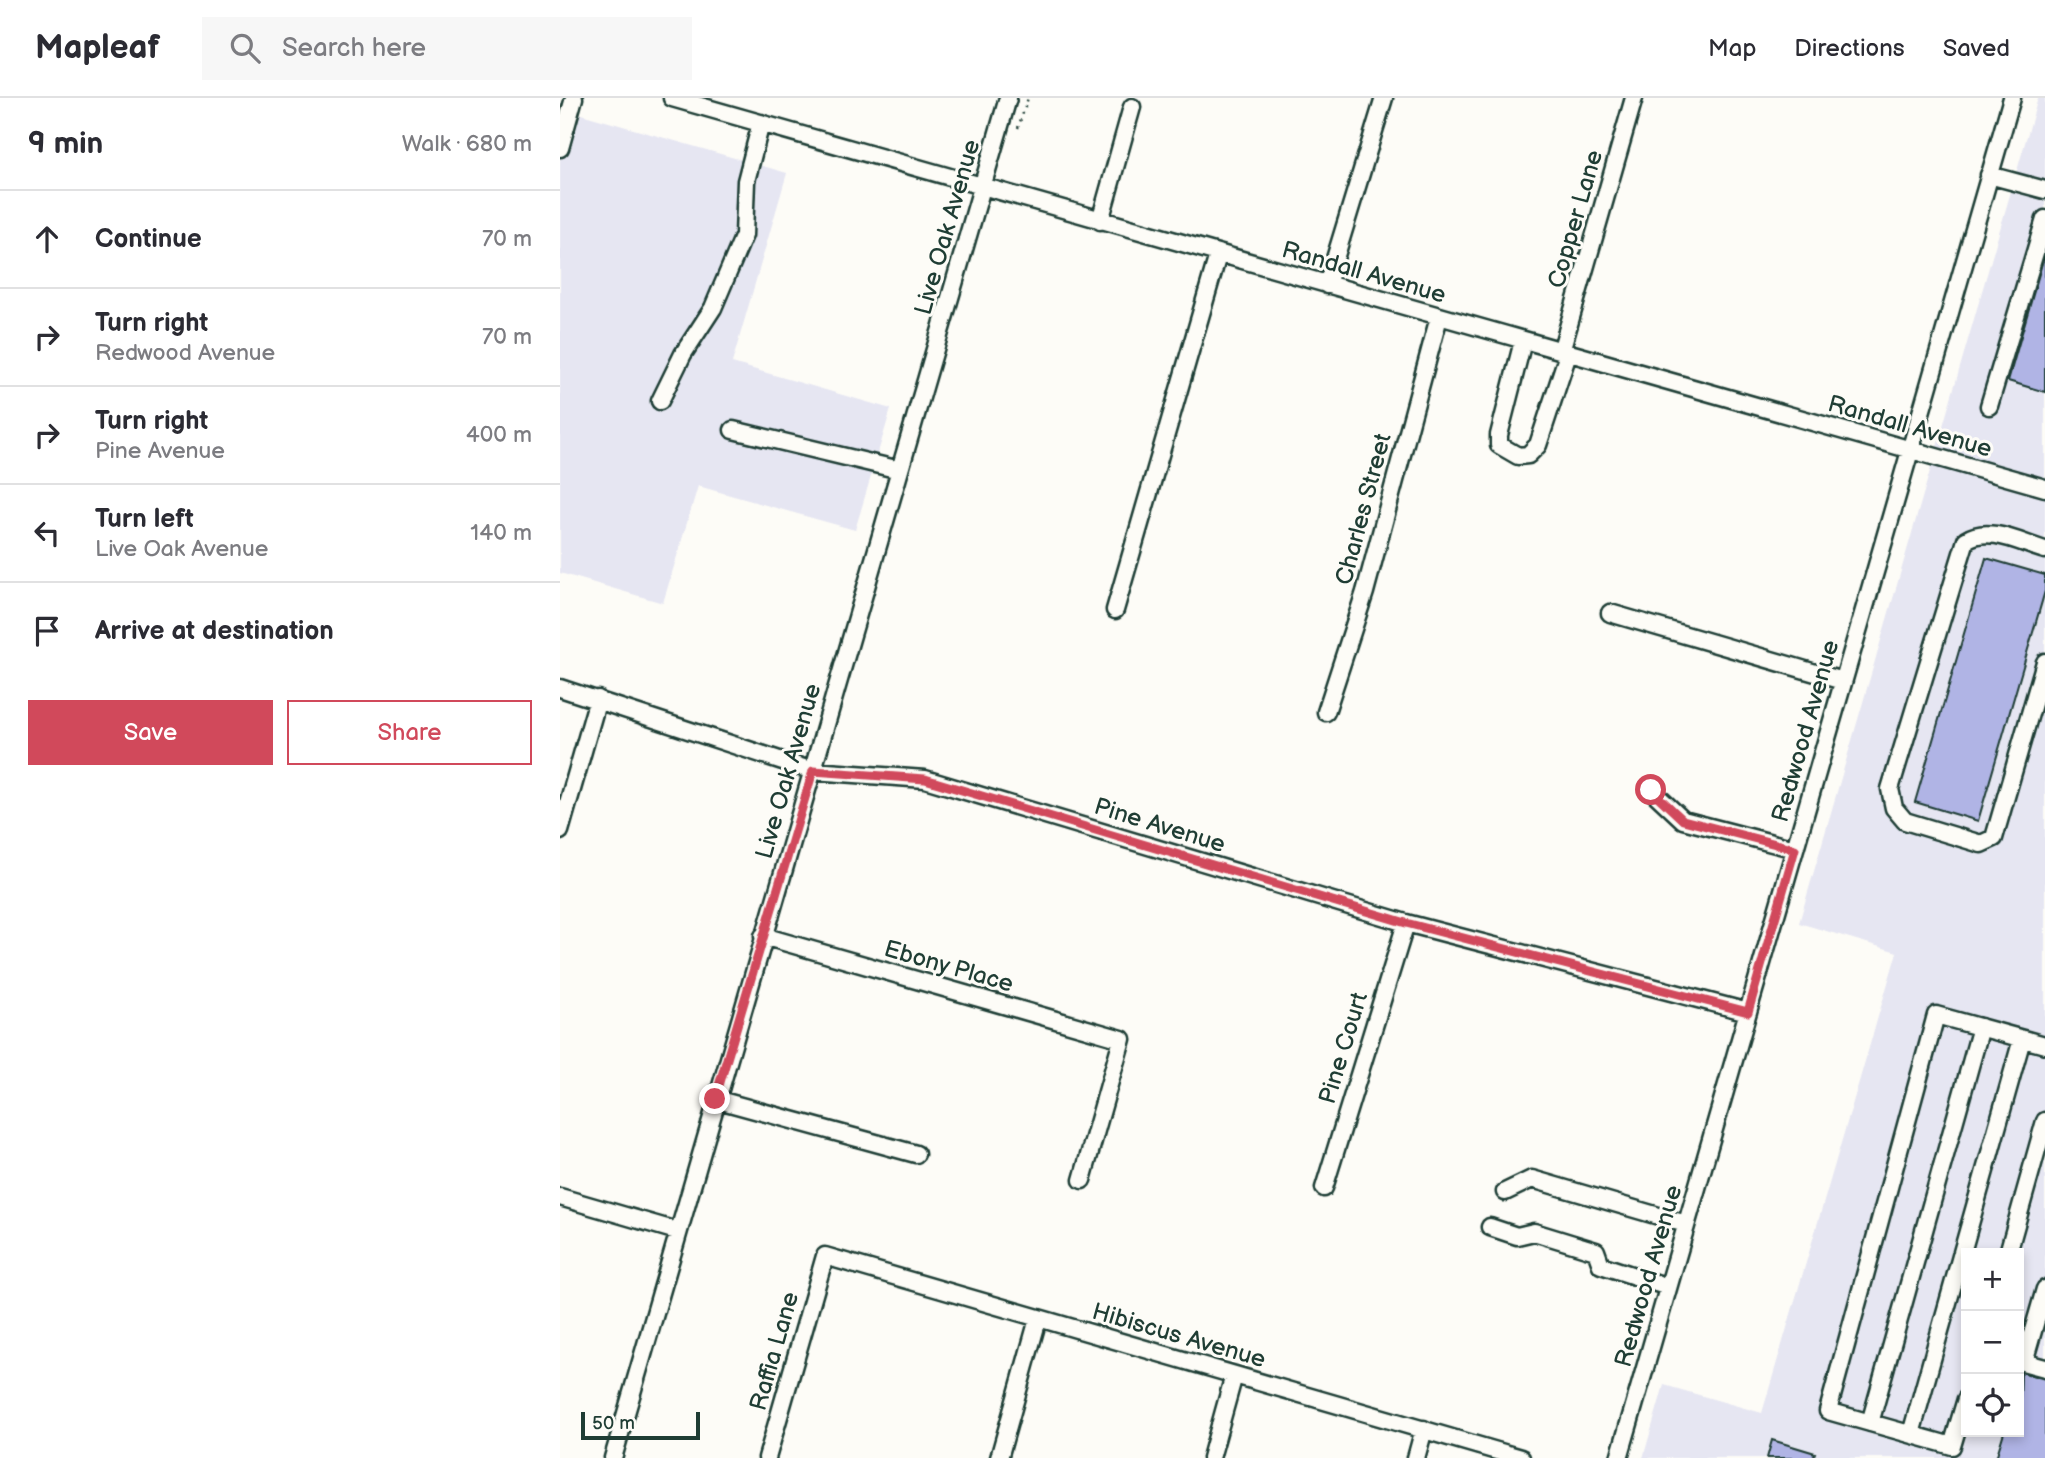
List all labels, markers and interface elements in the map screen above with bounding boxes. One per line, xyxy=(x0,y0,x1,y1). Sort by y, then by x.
search box xyxy=(202,17,692,80)
text: Mapleaf xyxy=(35,28,160,68)
icon: search xyxy=(226,29,264,67)
text: Search here xyxy=(282,33,426,64)
text: Map xyxy=(1708,34,1756,63)
text: Directions xyxy=(1794,34,1905,63)
text: Saved xyxy=(1943,34,2010,63)
text: 9 min xyxy=(28,126,103,162)
text: Walk · 680 m xyxy=(402,130,532,158)
street label: Live Oak Avenue xyxy=(909,136,986,318)
street label: Copper Lane xyxy=(1542,147,1609,292)
icon: ahead xyxy=(28,220,66,258)
text: Continue xyxy=(95,224,202,255)
text: 70 m xyxy=(482,225,532,253)
street label: Randall Avenue xyxy=(1279,235,1449,310)
text: Turn right xyxy=(95,308,208,339)
icon: right xyxy=(28,318,66,356)
text: 70 m xyxy=(482,323,532,351)
text: Redwood Avenue xyxy=(95,339,275,367)
street label: Randall Avenue xyxy=(1825,389,1995,464)
text: Turn right xyxy=(95,406,208,437)
icon: right xyxy=(28,416,66,454)
text: 400 m xyxy=(466,421,532,449)
street label: Charles Street xyxy=(1329,430,1398,588)
text: Pine Avenue xyxy=(95,437,225,465)
text: Turn left xyxy=(95,504,194,535)
icon: left xyxy=(28,514,66,552)
text: 140 m xyxy=(470,519,532,547)
text: Live Oak Avenue xyxy=(95,535,268,563)
icon: arrive xyxy=(28,612,66,650)
text: Arrive at destination xyxy=(95,616,334,647)
street label: Redwood Avenue xyxy=(1766,637,1845,826)
street label: Live Oak Avenue xyxy=(750,680,827,862)
button: Save xyxy=(28,700,273,765)
button: Share xyxy=(287,700,532,765)
route start xyxy=(1635,774,1666,805)
street label: Pine Avenue xyxy=(1091,792,1229,859)
street label: Ebony Place xyxy=(881,934,1017,999)
street label: Pine Court xyxy=(1313,988,1374,1107)
route end xyxy=(699,1083,730,1114)
street label: Redwood Avenue xyxy=(1609,1182,1688,1371)
map controls xyxy=(1961,1248,2024,1437)
button: + xyxy=(1961,1248,2024,1311)
street label: Raffia Lane xyxy=(744,1288,805,1414)
street label: Hibiscus Avenue xyxy=(1089,1297,1269,1374)
button: − xyxy=(1961,1311,2024,1374)
button: locate xyxy=(1961,1374,2024,1437)
scale bar xyxy=(581,1409,700,1441)
text: 50 m xyxy=(592,1412,635,1435)

